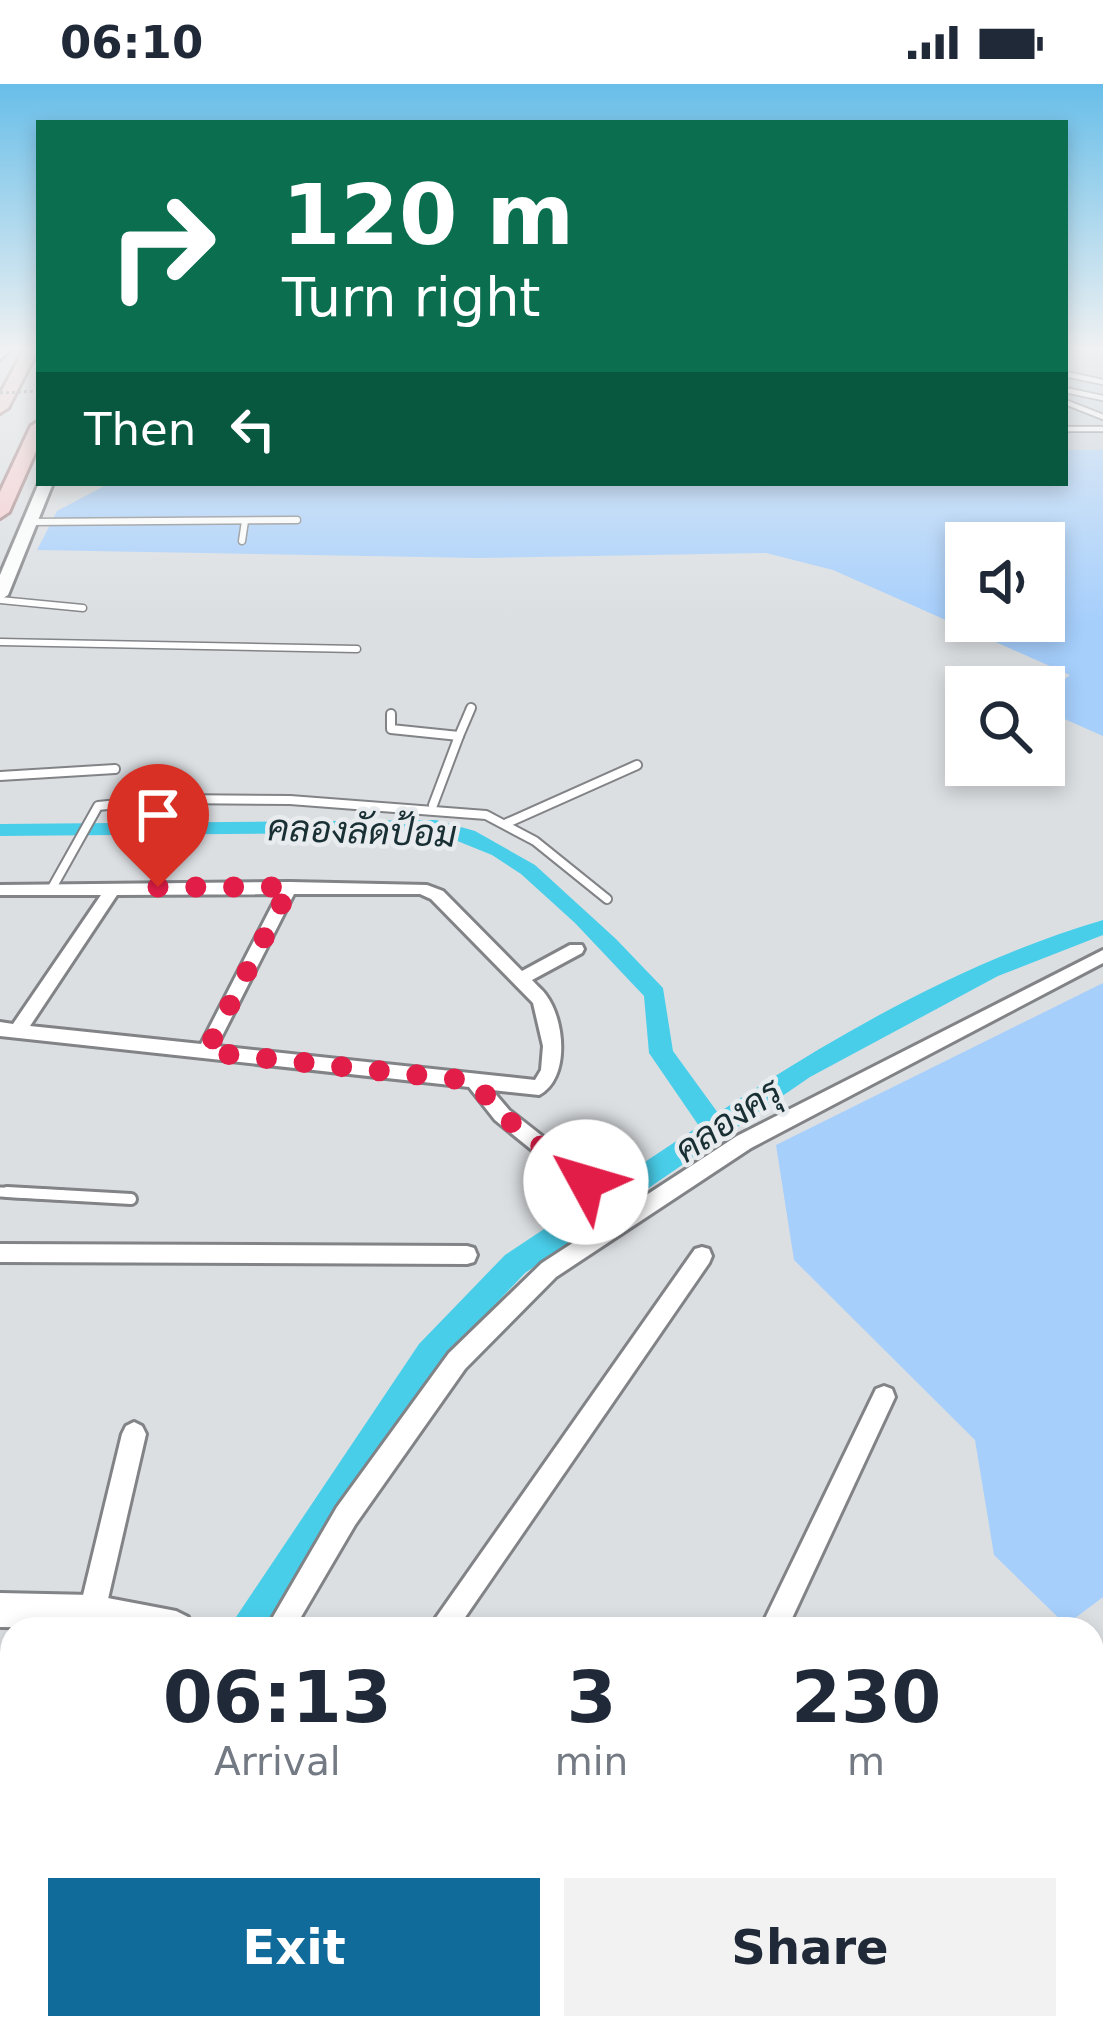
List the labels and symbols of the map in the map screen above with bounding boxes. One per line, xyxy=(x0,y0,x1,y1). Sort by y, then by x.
pin xyxy=(107,764,209,887)
water label: คลองลัดป้อม xyxy=(267,806,457,855)
water label: คลองครุ xyxy=(667,1069,792,1174)
position arrow xyxy=(523,1119,649,1245)

